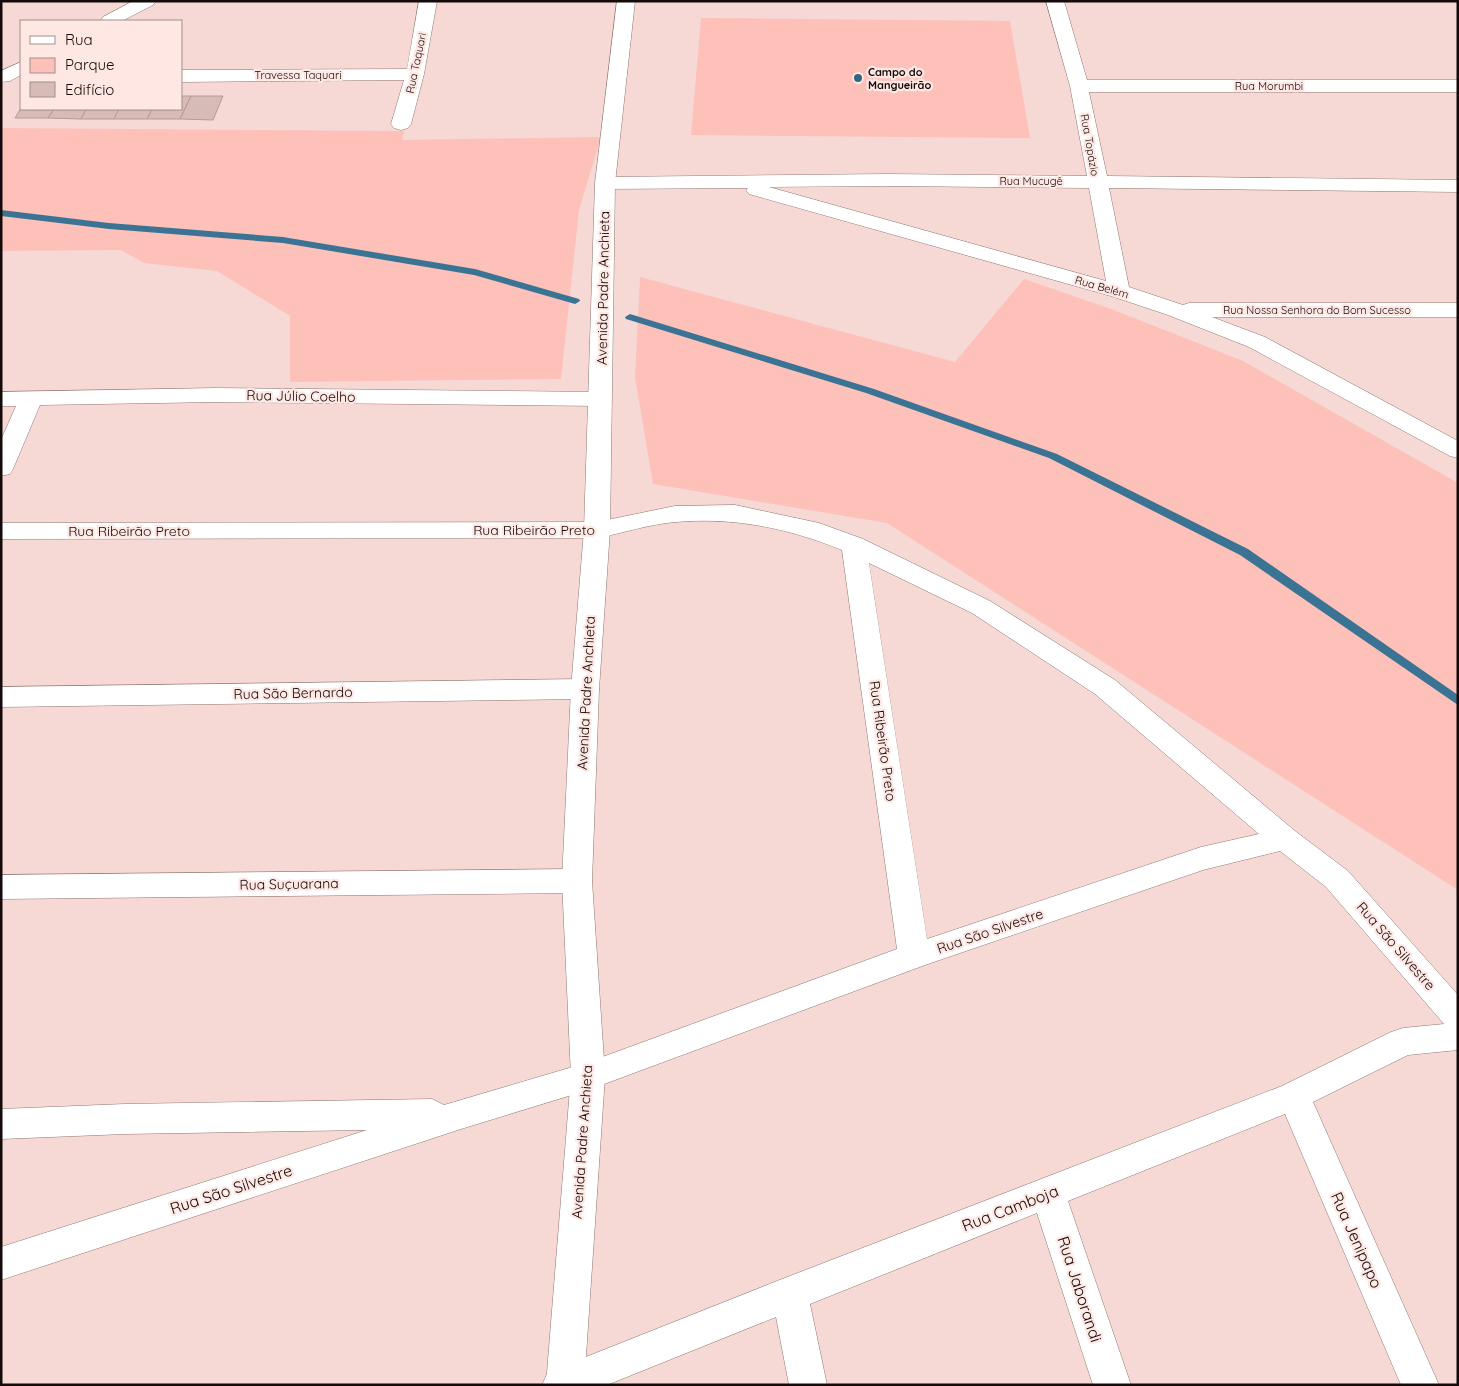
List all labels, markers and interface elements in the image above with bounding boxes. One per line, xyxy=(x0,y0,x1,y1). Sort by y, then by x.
legend xyxy=(20,20,182,110)
text: Rua xyxy=(65,30,93,49)
street label: Rua Taquari xyxy=(403,31,429,95)
text: Parque xyxy=(65,55,115,74)
place label: Campo do Mangueirão xyxy=(868,65,931,92)
street label: Travessa Taquari xyxy=(254,68,342,82)
marker: Campo do Mangueirão xyxy=(852,72,864,84)
street label: Rua Morumbi xyxy=(1235,79,1303,93)
text: Edifício xyxy=(65,80,114,99)
street label: Rua Topázio xyxy=(1078,113,1102,177)
street label: Rua Mucugê xyxy=(999,174,1063,188)
street label: Avenida Padre Anchieta xyxy=(593,211,613,365)
street label: Rua Belém xyxy=(1074,273,1130,301)
street label: Rua Nossa Senhora do Bom Sucesso xyxy=(1223,303,1411,317)
street label: Rua Júlio Coelho xyxy=(246,386,356,406)
street label: Rua Ribeirão Preto xyxy=(473,521,595,539)
street label: Rua Ribeirão Preto xyxy=(68,522,190,540)
street label: Avenida Padre Anchieta xyxy=(573,615,599,771)
street label: Rua Ribeirão Preto xyxy=(866,679,900,803)
street label: Rua São Bernardo xyxy=(233,683,353,703)
street label: Rua Suçuarana xyxy=(239,874,339,894)
street label: Rua São Silvestre xyxy=(1353,898,1439,994)
street label: Rua São Silvestre xyxy=(934,904,1046,958)
street label: Avenida Padre Anchieta xyxy=(568,1064,596,1220)
street label: Rua São Silvestre xyxy=(167,1160,295,1218)
street label: Rua Camboja xyxy=(959,1180,1061,1236)
street label: Rua Jenipapo xyxy=(1327,1189,1387,1291)
street label: Rua Jaborandi xyxy=(1053,1234,1107,1344)

